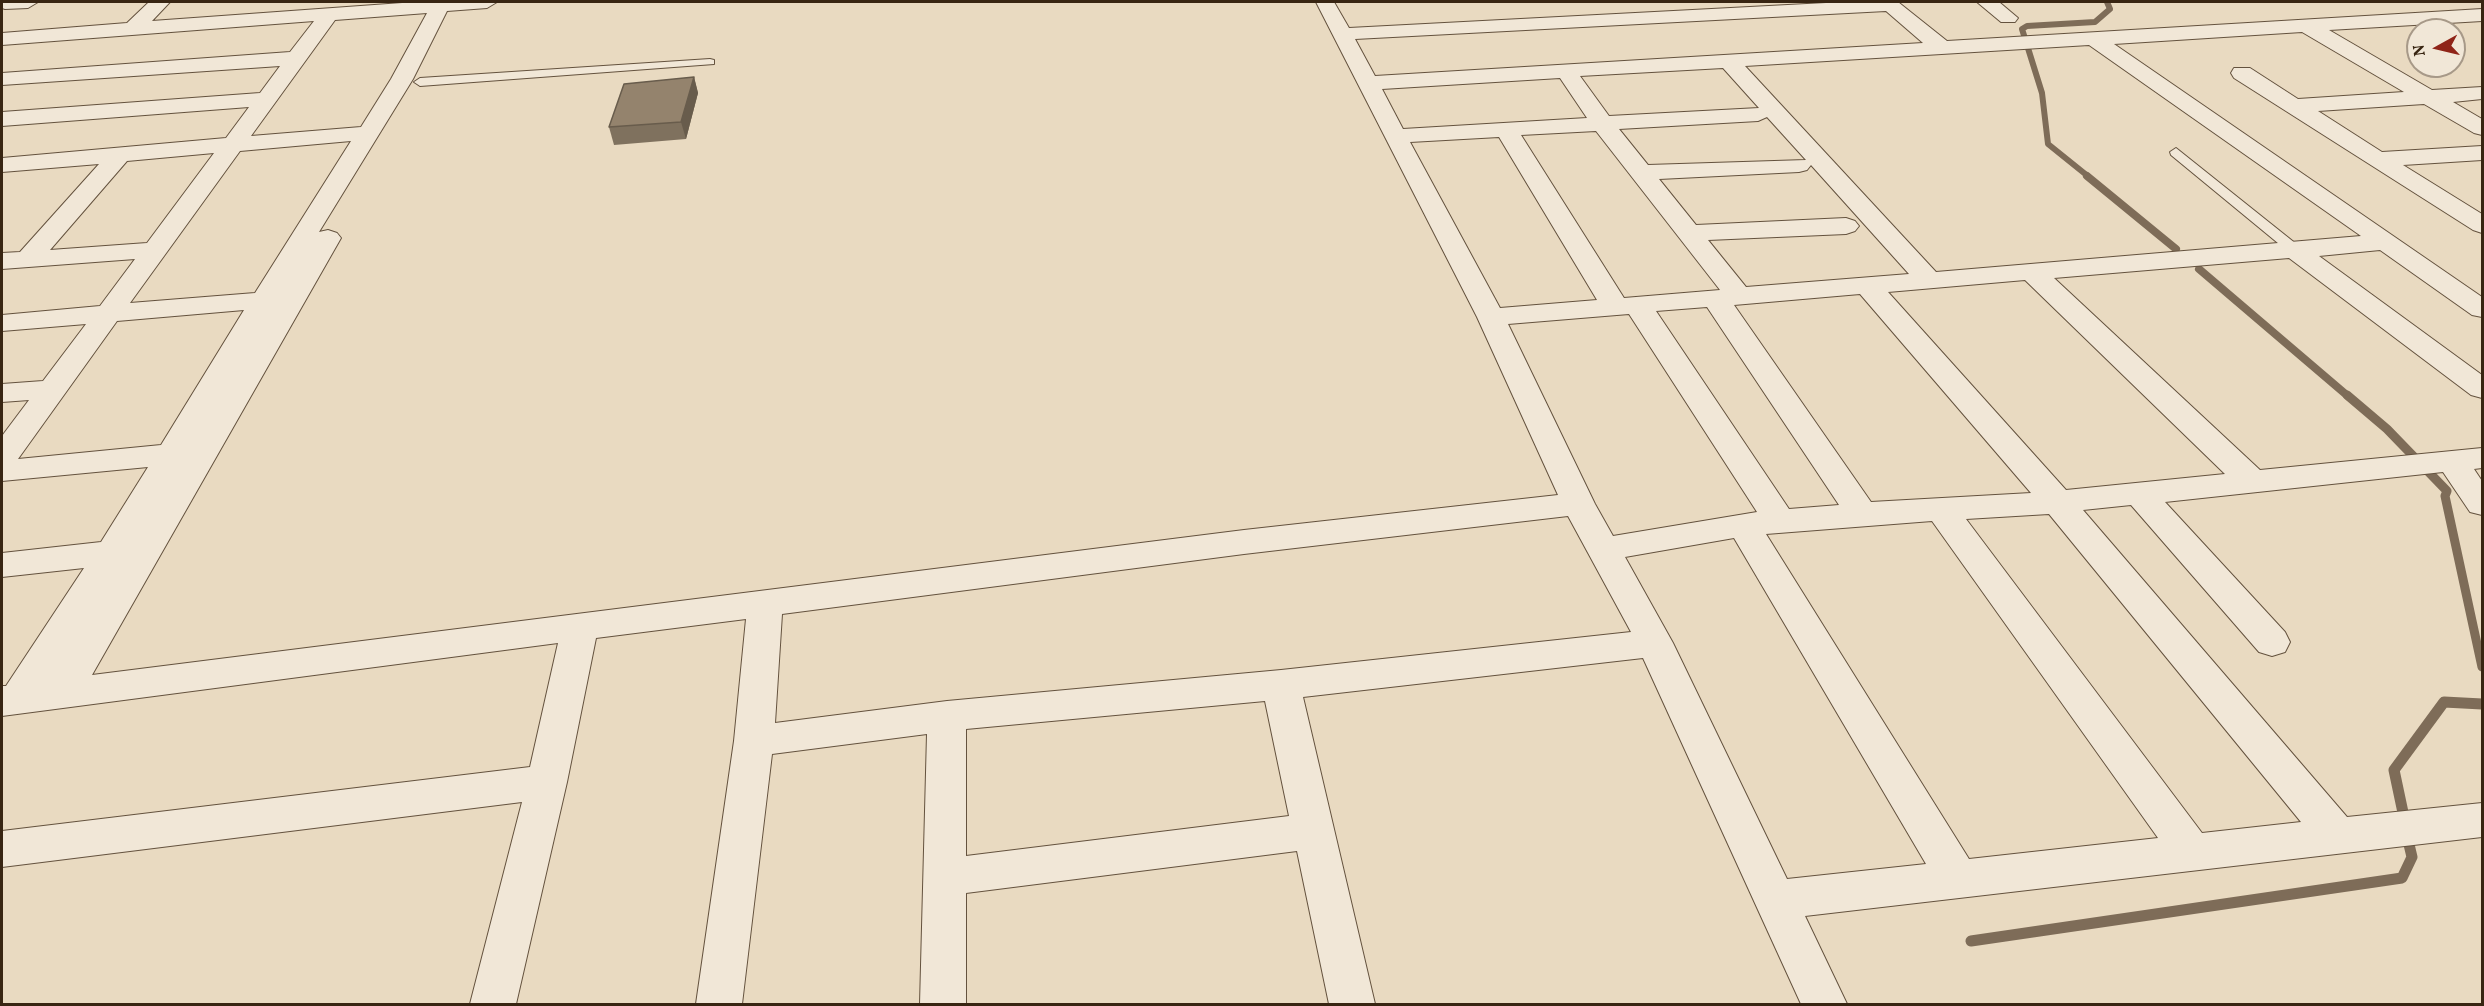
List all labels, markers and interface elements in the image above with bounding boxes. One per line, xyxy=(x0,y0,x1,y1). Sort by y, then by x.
north arrow xyxy=(2406,18,2466,78)
text: N xyxy=(2408,43,2432,58)

